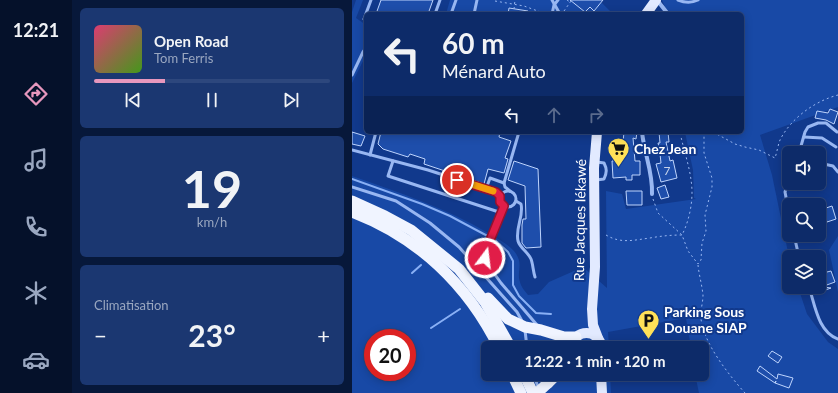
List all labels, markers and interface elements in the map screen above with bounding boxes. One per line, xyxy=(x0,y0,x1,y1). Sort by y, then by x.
text: 12:21 xyxy=(13,19,59,41)
text: 60 m xyxy=(442,26,505,60)
icon: left xyxy=(376,28,428,80)
text: Open Road xyxy=(154,32,229,50)
text: Tom Ferris xyxy=(154,50,213,66)
text: Ménard Auto xyxy=(442,60,546,82)
icon: directions xyxy=(22,80,50,108)
icon: previous xyxy=(122,89,144,111)
icon: pause xyxy=(201,89,223,111)
icon: next xyxy=(280,89,302,111)
icon: left xyxy=(501,104,523,126)
icon: ahead xyxy=(543,104,565,126)
icon: right xyxy=(585,104,607,126)
supermarket icon: Chez Jean xyxy=(606,136,632,169)
place label: Chez Jean xyxy=(634,140,696,157)
icon: music xyxy=(22,146,50,174)
map controls xyxy=(782,146,826,294)
button: sound xyxy=(782,146,826,190)
text: 19 xyxy=(182,157,242,219)
street label: Rue Jacques Iékawé xyxy=(570,159,589,281)
pin xyxy=(440,163,474,197)
house number: 7 xyxy=(664,163,671,178)
icon: arrive xyxy=(446,169,468,191)
button: search xyxy=(782,198,826,242)
icon: phone xyxy=(22,213,50,241)
text: km/h xyxy=(197,214,227,230)
position arrow xyxy=(464,237,506,279)
button: layers xyxy=(782,250,826,294)
icon: climate xyxy=(22,279,50,307)
text: Climatisation xyxy=(94,297,169,313)
place label: Parking Sous Douane SIAP xyxy=(664,303,747,336)
parking icon: Parking Sous Douane SIAP xyxy=(636,307,662,340)
text: 23° xyxy=(188,317,236,353)
text: − xyxy=(94,322,107,349)
text: + xyxy=(317,322,330,349)
speed limit sign: 20 xyxy=(364,329,416,381)
icon: car xyxy=(22,346,50,374)
text: 12:22 · 1 min · 120 m xyxy=(525,352,665,370)

